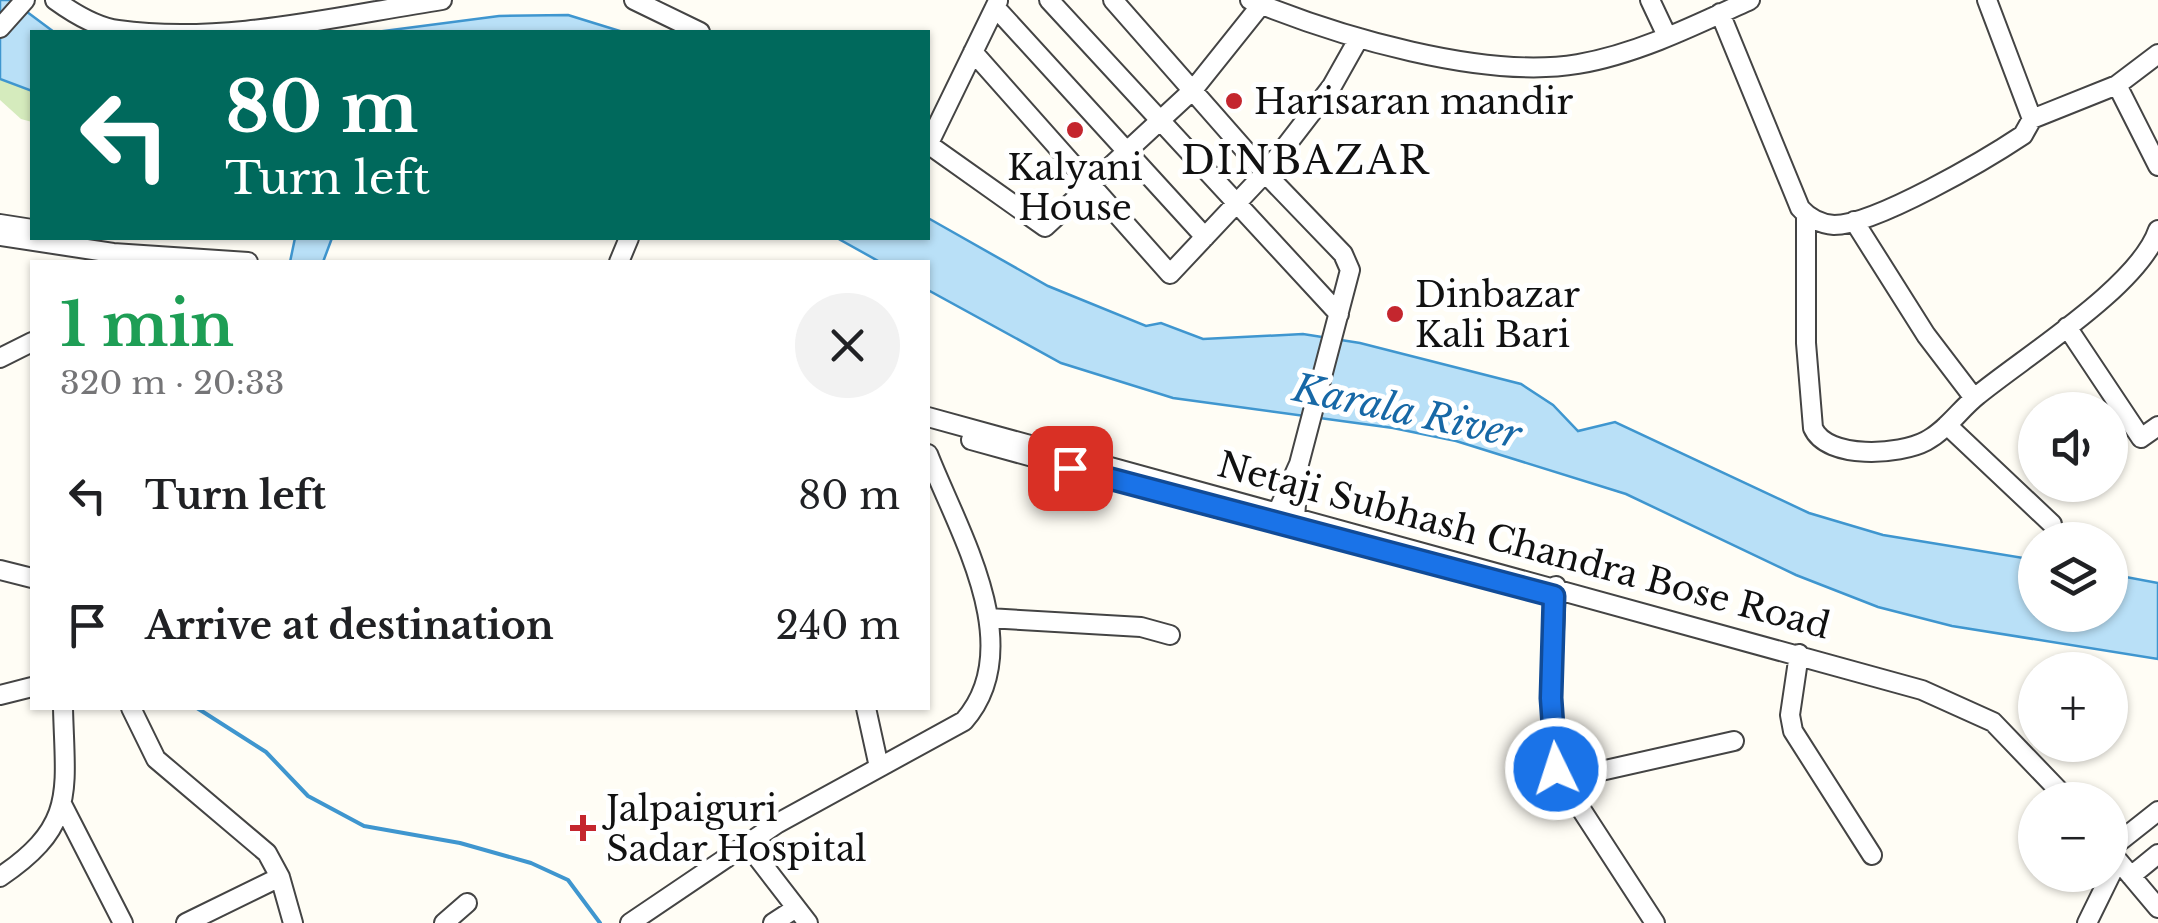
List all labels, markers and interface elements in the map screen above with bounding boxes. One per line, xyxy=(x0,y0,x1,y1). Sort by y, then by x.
text: 80 m xyxy=(225,64,418,151)
icon: left xyxy=(60,70,190,200)
place label: Harisaran mandir xyxy=(1254,80,1574,123)
marker: Harisaran mandir xyxy=(1223,90,1245,112)
marker: Kalyani House xyxy=(1064,119,1086,141)
district label: DINBAZAR xyxy=(1181,137,1431,184)
place label: Kalyani House xyxy=(1007,146,1143,229)
text: Turn left xyxy=(225,150,430,206)
place label: Dinbazar Kali Bari xyxy=(1415,273,1580,356)
text: 1 min xyxy=(60,288,234,362)
button: close xyxy=(795,293,900,398)
marker: Dinbazar Kali Bari xyxy=(1384,303,1406,325)
text: 320 m · 20:33 xyxy=(60,363,284,403)
water label: Karala River xyxy=(1288,364,1527,458)
map controls xyxy=(2018,392,2128,892)
button: sound xyxy=(2018,392,2128,502)
pin xyxy=(1028,426,1113,511)
icon: arrive xyxy=(1043,441,1098,496)
street label: Netaji Subhash Chandra Bose Road xyxy=(1213,442,1835,648)
icon: left xyxy=(60,468,115,523)
text: Turn left xyxy=(145,472,326,519)
text: 80 m xyxy=(798,472,900,519)
button: layers xyxy=(2018,522,2128,632)
icon: arrive xyxy=(60,598,115,653)
text: Arrive at destination xyxy=(145,602,554,649)
text: 240 m xyxy=(776,602,900,649)
button: + xyxy=(2018,652,2128,762)
position arrow xyxy=(1504,717,1608,821)
button: − xyxy=(2018,782,2128,892)
place label: Jalpaiguri Sadar Hospital xyxy=(602,787,867,870)
marker: Jalpaiguri Sadar Hospital xyxy=(570,815,596,841)

